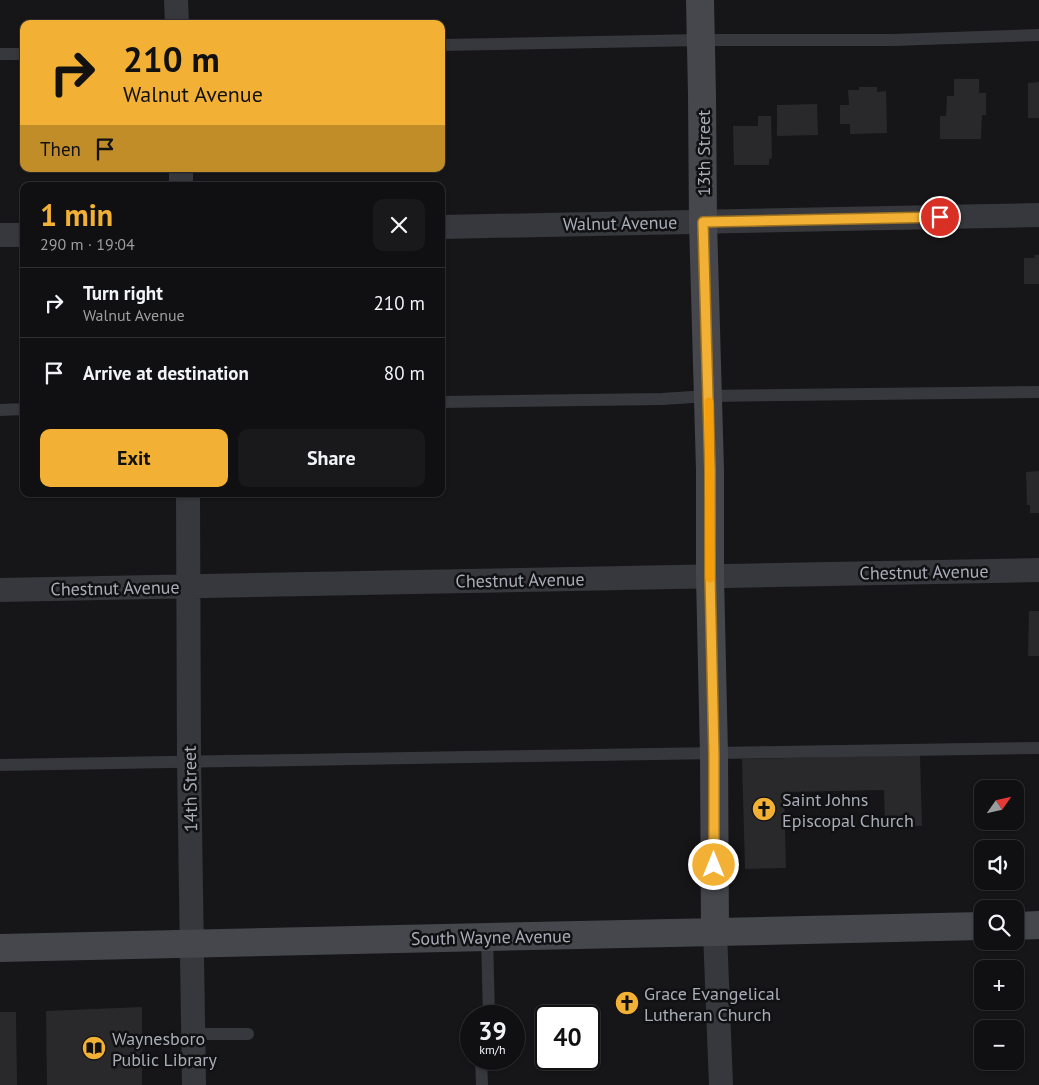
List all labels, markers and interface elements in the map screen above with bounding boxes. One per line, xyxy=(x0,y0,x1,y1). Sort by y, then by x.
text: 210 m xyxy=(123,36,220,82)
icon: right xyxy=(40,40,105,105)
text: Walnut Avenue xyxy=(123,80,263,108)
street label: 13th Street xyxy=(692,110,715,196)
icon: arrive xyxy=(91,135,119,163)
text: Then xyxy=(40,137,81,161)
text: 1 min xyxy=(40,195,113,234)
pin xyxy=(919,196,961,238)
button: close xyxy=(373,199,425,251)
icon: arrive xyxy=(926,203,954,231)
street label: Walnut Avenue xyxy=(563,211,677,235)
text: 290 m · 19:04 xyxy=(40,234,135,254)
text: Turn right xyxy=(83,281,163,305)
icon: right xyxy=(40,289,68,317)
text: 210 m xyxy=(373,291,425,315)
text: Walnut Avenue xyxy=(83,305,185,325)
icon: arrive xyxy=(40,359,68,387)
text: Arrive at destination xyxy=(83,361,249,385)
text: 80 m xyxy=(384,361,425,385)
button: Exit xyxy=(40,429,228,487)
button: Share xyxy=(238,429,425,487)
street label: Chestnut Avenue xyxy=(859,559,989,585)
street label: Chestnut Avenue xyxy=(455,567,585,593)
street label: Chestnut Avenue xyxy=(50,575,180,601)
street label: 14th Street xyxy=(178,746,202,832)
north arrow xyxy=(974,780,1024,830)
map controls xyxy=(974,780,1024,1070)
place label: Saint Johns Episcopal Church xyxy=(782,788,914,832)
church icon: Saint Johns Episcopal Church xyxy=(751,796,777,822)
position arrow xyxy=(687,838,739,890)
button: sound xyxy=(974,840,1024,890)
button: search xyxy=(974,900,1024,950)
street label: South Wayne Avenue xyxy=(411,924,571,950)
button: + xyxy=(974,960,1024,1010)
place label: Grace Evangelical Lutheran Church xyxy=(644,982,781,1026)
church icon: Grace Evangelical Lutheran Church xyxy=(614,990,640,1016)
speed limit sign: 40 xyxy=(535,1005,600,1070)
text: 39 xyxy=(478,1015,507,1047)
button: − xyxy=(974,1020,1024,1070)
place label: Waynesboro Public Library xyxy=(112,1027,217,1071)
library icon: Waynesboro Public Library xyxy=(81,1035,107,1061)
text: km/h xyxy=(479,1042,506,1057)

